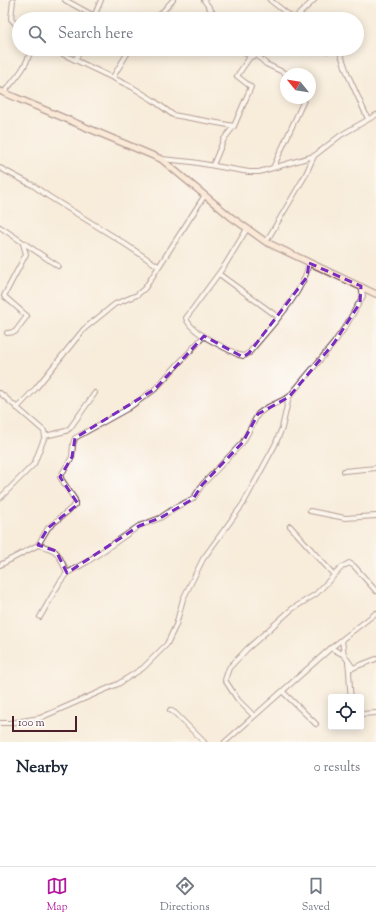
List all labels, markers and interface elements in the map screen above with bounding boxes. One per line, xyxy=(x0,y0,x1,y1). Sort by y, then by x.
search box xyxy=(12,12,364,56)
icon: search xyxy=(26,23,48,45)
text: Search here xyxy=(58,24,133,45)
north arrow xyxy=(280,68,316,104)
map controls xyxy=(328,694,364,730)
button: locate xyxy=(328,694,364,730)
scale bar xyxy=(12,714,77,733)
text: 100 m xyxy=(18,715,45,731)
text: Nearby xyxy=(16,756,68,780)
text: 0 results xyxy=(314,759,360,777)
tab: Map xyxy=(46,875,68,915)
tab: Directions xyxy=(160,875,210,915)
tab: Saved xyxy=(302,875,330,915)

